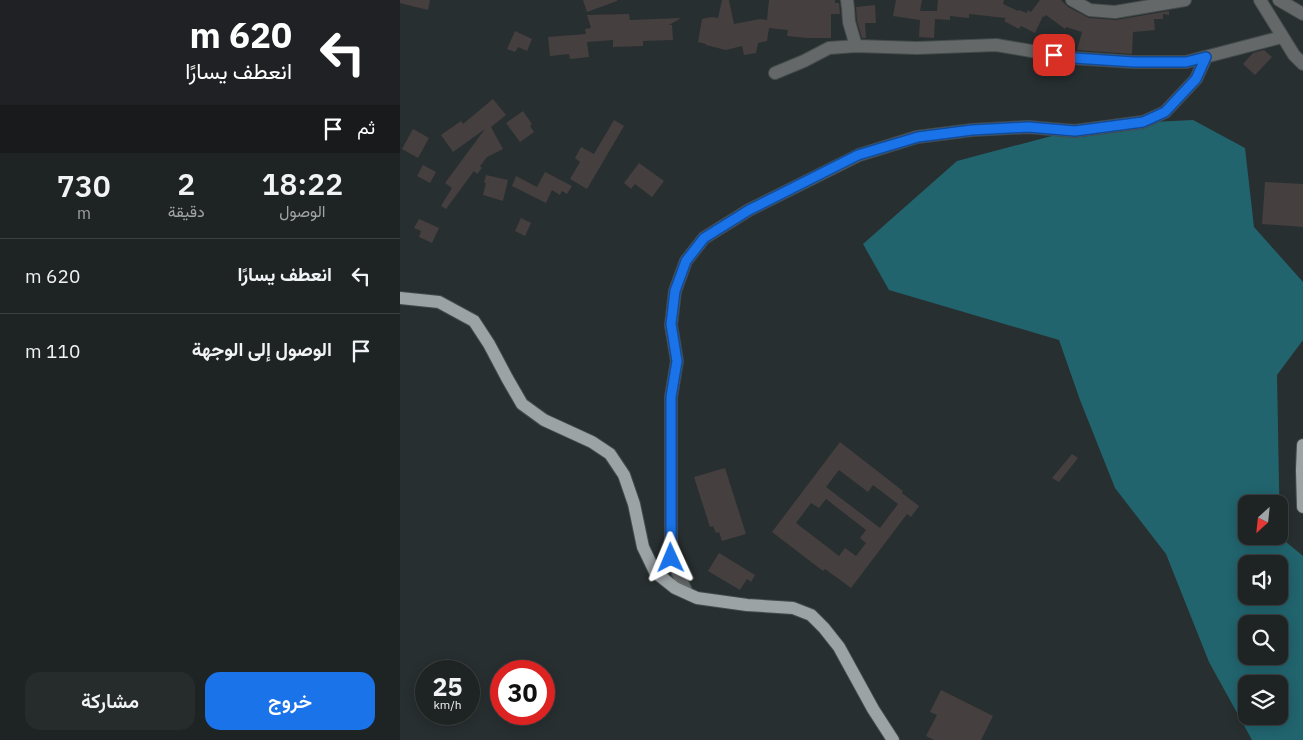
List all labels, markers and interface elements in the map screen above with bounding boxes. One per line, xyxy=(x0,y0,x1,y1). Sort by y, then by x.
text: 620 m xyxy=(189,12,292,58)
icon: left xyxy=(310,20,375,85)
pin xyxy=(1033,34,1075,76)
icon: arrive xyxy=(1040,41,1068,69)
text: انعطف يسارًا xyxy=(185,56,292,85)
icon: arrive xyxy=(319,115,347,143)
text: ثم xyxy=(357,115,375,139)
text: 2 xyxy=(177,164,195,203)
text: 18:22 xyxy=(262,164,343,203)
text: 730 xyxy=(57,166,111,205)
text: دقيقة xyxy=(168,201,205,221)
text: الوصول xyxy=(279,201,325,221)
text: m xyxy=(77,203,91,223)
text: انعطف يسارًا xyxy=(238,262,332,286)
icon: left xyxy=(347,262,375,290)
text: 620 m xyxy=(25,264,80,288)
text: الوصول إلى الوجهة xyxy=(192,337,332,361)
icon: arrive xyxy=(347,337,375,365)
text: 110 m xyxy=(25,339,80,363)
north arrow xyxy=(1238,495,1288,545)
map controls xyxy=(1238,495,1288,725)
position arrow xyxy=(644,531,696,583)
button: sound xyxy=(1238,555,1288,605)
button: search xyxy=(1238,615,1288,665)
speed limit sign: 30 xyxy=(490,660,555,725)
text: 25 xyxy=(432,670,463,703)
button: مشاركة xyxy=(25,672,195,730)
button: خروج xyxy=(205,672,375,730)
button: layers xyxy=(1238,675,1288,725)
text: km/h xyxy=(433,697,462,712)

